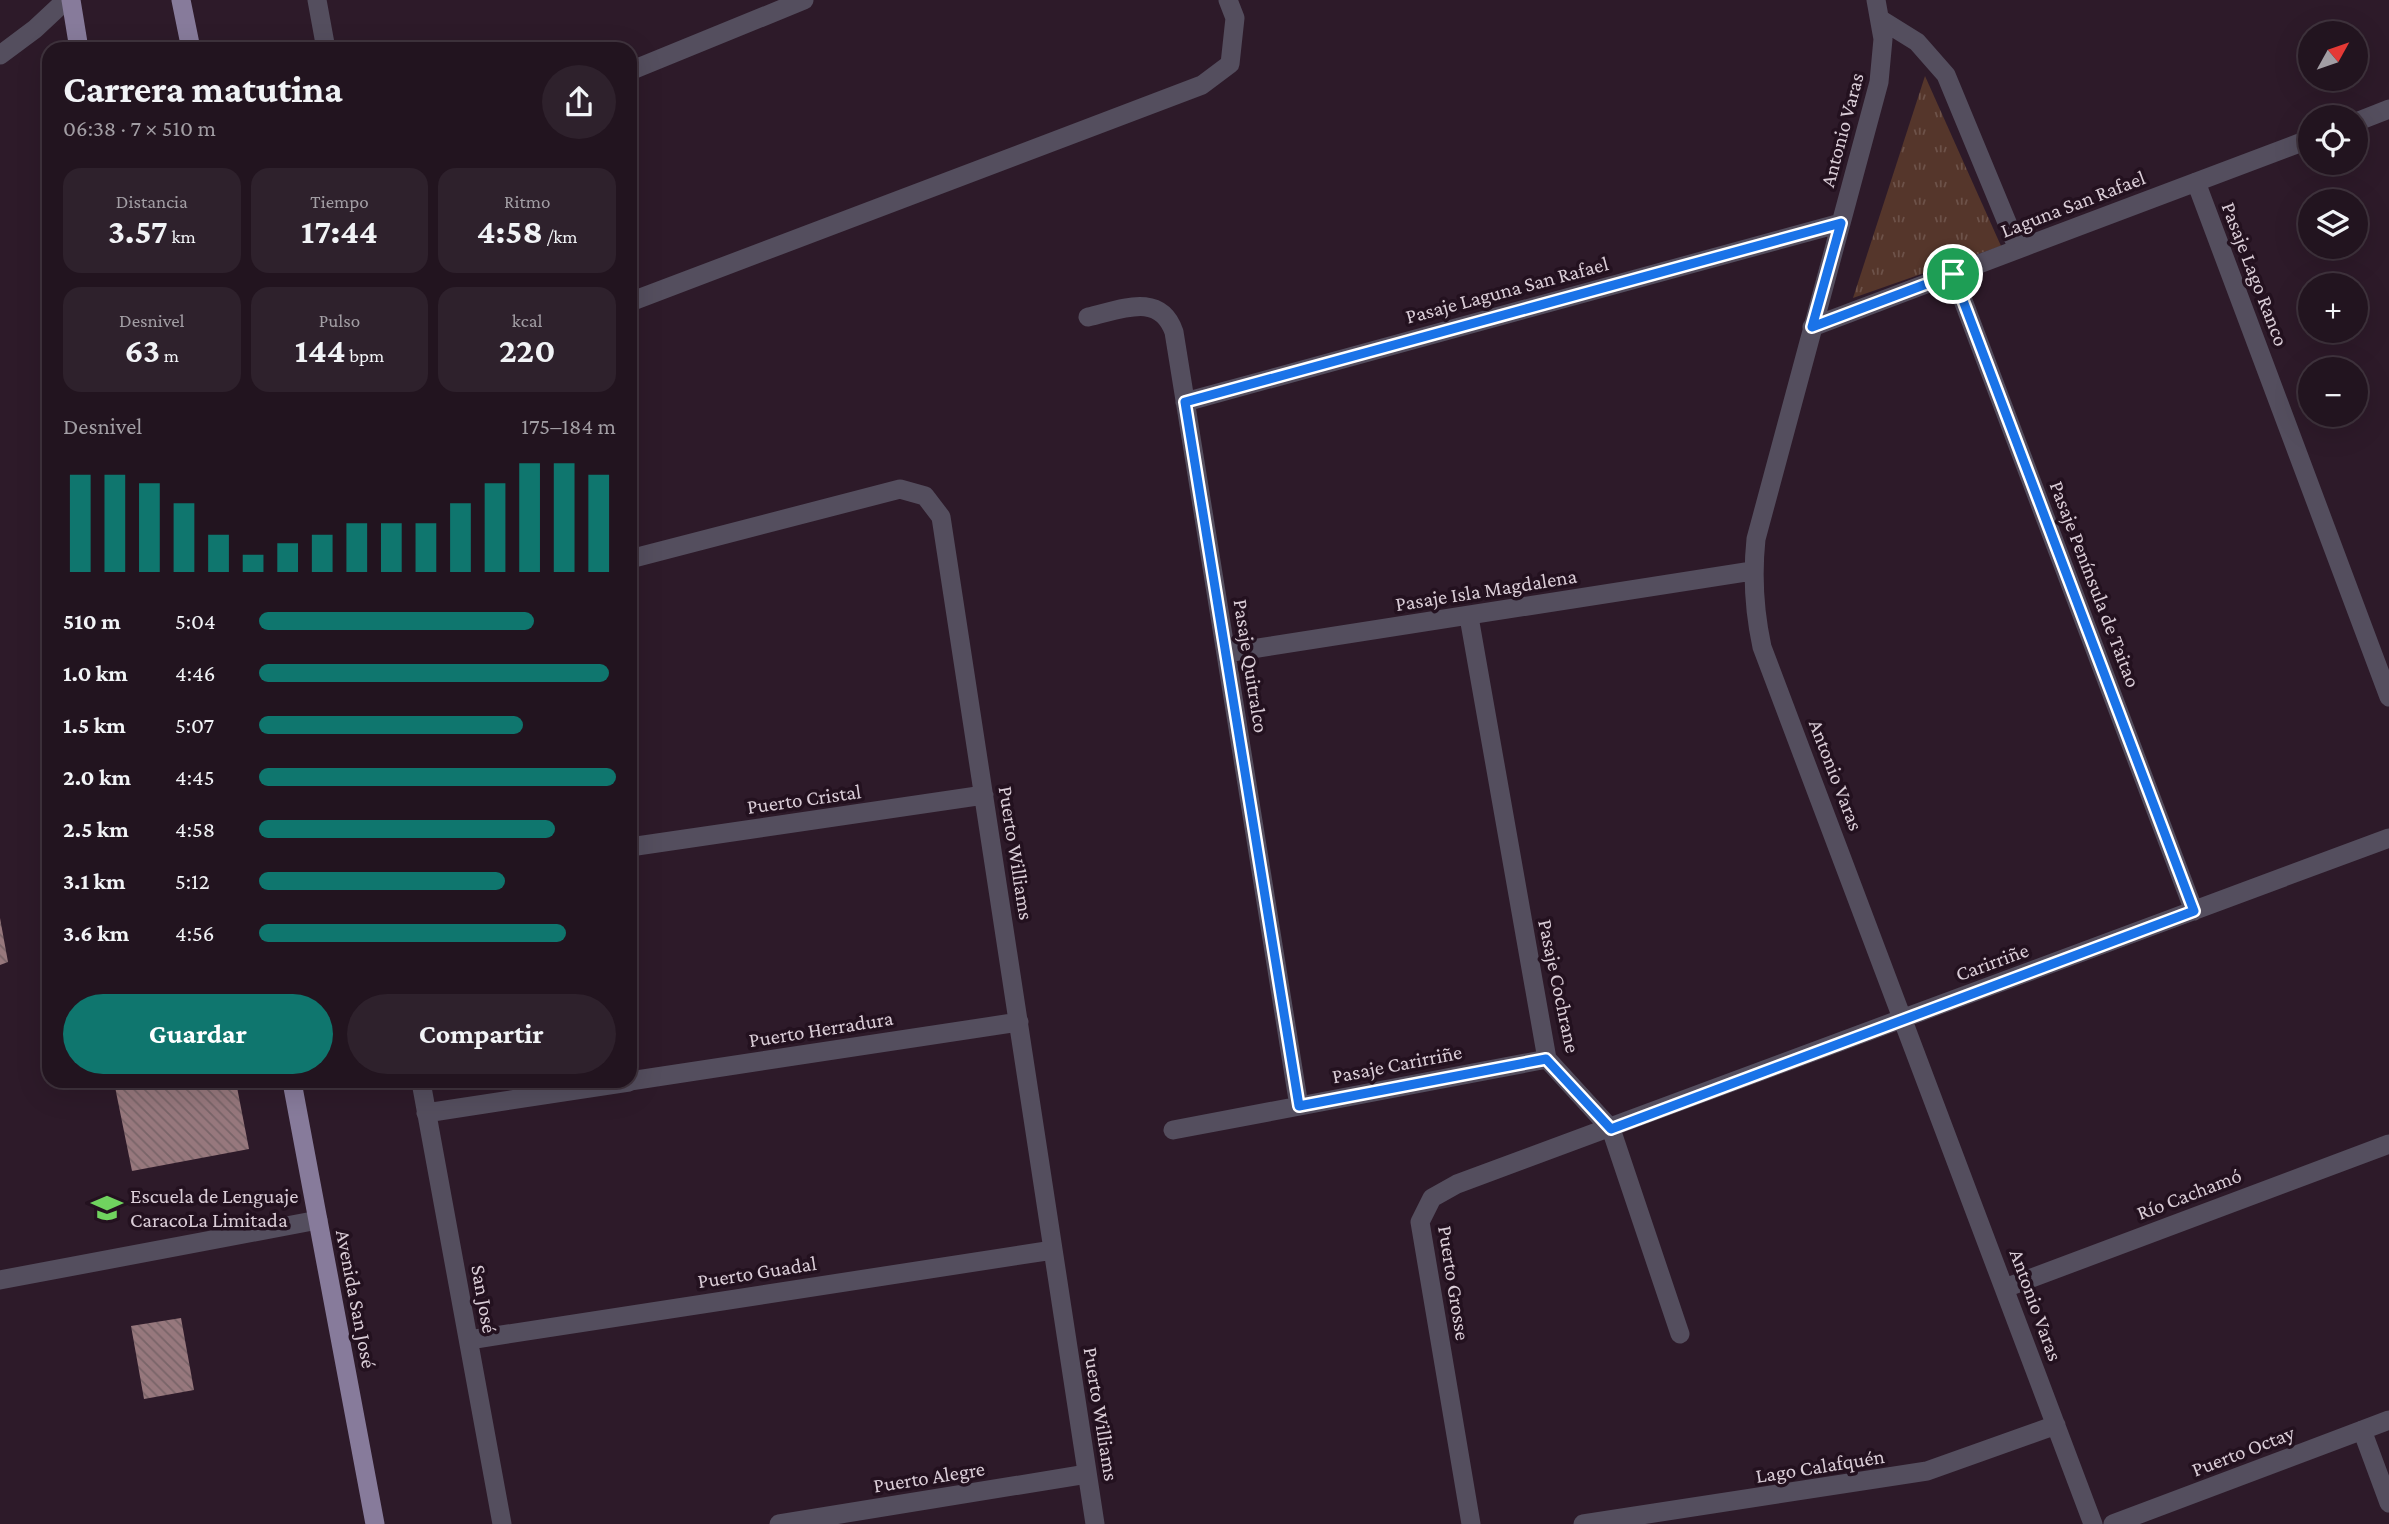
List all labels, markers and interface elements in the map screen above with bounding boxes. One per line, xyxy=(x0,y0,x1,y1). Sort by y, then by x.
north arrow xyxy=(2298,21,2368,91)
map controls xyxy=(2298,21,2368,427)
button: share xyxy=(542,65,616,139)
text: Carrera matutina xyxy=(63,68,343,110)
street label: Antonio Varas xyxy=(1815,70,1869,190)
button: locate xyxy=(2298,105,2368,175)
text: 06:38 · 7 × 510 m xyxy=(63,115,216,141)
street label: Laguna San Rafael xyxy=(1997,165,2149,243)
button: layers xyxy=(2298,189,2368,259)
text: Distancia xyxy=(116,191,188,212)
text: Tiempo xyxy=(310,191,369,212)
text: Ritmo xyxy=(504,191,550,212)
street label: Pasaje Lago Ranco xyxy=(2217,199,2293,349)
text: 3.57 xyxy=(108,212,168,251)
text: 17:44 xyxy=(301,212,378,251)
text: 4:58 xyxy=(477,212,543,251)
text: km xyxy=(168,226,196,247)
text: /km xyxy=(543,226,578,247)
pin xyxy=(1923,244,1983,304)
street label: Pasaje Laguna San Rafael xyxy=(1403,251,1611,329)
icon: arrive xyxy=(1934,255,1972,293)
button: + xyxy=(2298,273,2368,343)
text: Desnivel xyxy=(119,310,185,331)
text: Pulso xyxy=(319,310,360,331)
text: kcal xyxy=(512,310,542,331)
text: 63 xyxy=(125,331,160,370)
text: 144 xyxy=(295,331,346,370)
text: 220 xyxy=(499,331,555,370)
text: m xyxy=(160,345,179,366)
text: bpm xyxy=(346,345,384,366)
button: − xyxy=(2298,357,2368,427)
text: Desnivel xyxy=(63,413,142,439)
text: 175–184 m xyxy=(521,413,616,439)
street label: Pasaje Península de Taitao xyxy=(2045,477,2145,691)
street label: Pasaje Isla Magdalena xyxy=(1393,564,1579,616)
street label: Pasaje Quitralco xyxy=(1229,597,1273,735)
text: 510 m xyxy=(63,608,121,634)
text: 5:04 xyxy=(175,608,216,634)
text: 1.0 km xyxy=(63,660,128,686)
text: 4:46 xyxy=(175,660,215,686)
text: 1.5 km xyxy=(63,712,126,738)
text: 5:07 xyxy=(175,712,214,738)
street label: Antonio Varas xyxy=(1804,716,1868,834)
text: 2.0 km xyxy=(63,764,131,790)
text: 4:45 xyxy=(175,764,215,790)
street label: Puerto Cristal xyxy=(745,779,863,819)
street label: Puerto Williams xyxy=(994,784,1038,922)
text: 2.5 km xyxy=(63,816,129,842)
text: 4:58 xyxy=(175,816,215,842)
text: 3.1 km xyxy=(63,868,126,894)
text: 5:12 xyxy=(175,868,210,894)
street label: Pasaje Cochrane xyxy=(1533,917,1585,1055)
text: 3.6 km xyxy=(63,920,129,946)
text: 4:56 xyxy=(175,920,215,946)
street label: Carirriñe xyxy=(1952,938,2032,986)
button: Guardar xyxy=(63,994,333,1074)
button: Compartir xyxy=(347,994,616,1074)
street label: Puerto Herradura xyxy=(747,1006,895,1052)
street label: Pasaje Carirriñe xyxy=(1330,1040,1464,1088)
street label: Río Cachamó xyxy=(2133,1163,2245,1225)
place label: Escuela de Lenguaje CaracoLa Limitada xyxy=(130,1184,298,1232)
school or university icon: Escuela de Lenguaje CaracoLa Limitada xyxy=(90,1191,124,1225)
street label: Puerto Grosse xyxy=(1433,1224,1475,1342)
street label: Avenida San José xyxy=(331,1228,381,1370)
street label: Antonio Varas xyxy=(2005,1246,2067,1364)
street label: Puerto Guadal xyxy=(696,1251,818,1293)
street label: San José xyxy=(466,1263,502,1335)
street label: Puerto Williams xyxy=(1079,1345,1123,1483)
street label: Puerto Octay xyxy=(2188,1420,2298,1482)
street label: Lago Calafquén xyxy=(1754,1444,1886,1488)
street label: Puerto Alegre xyxy=(872,1456,986,1498)

